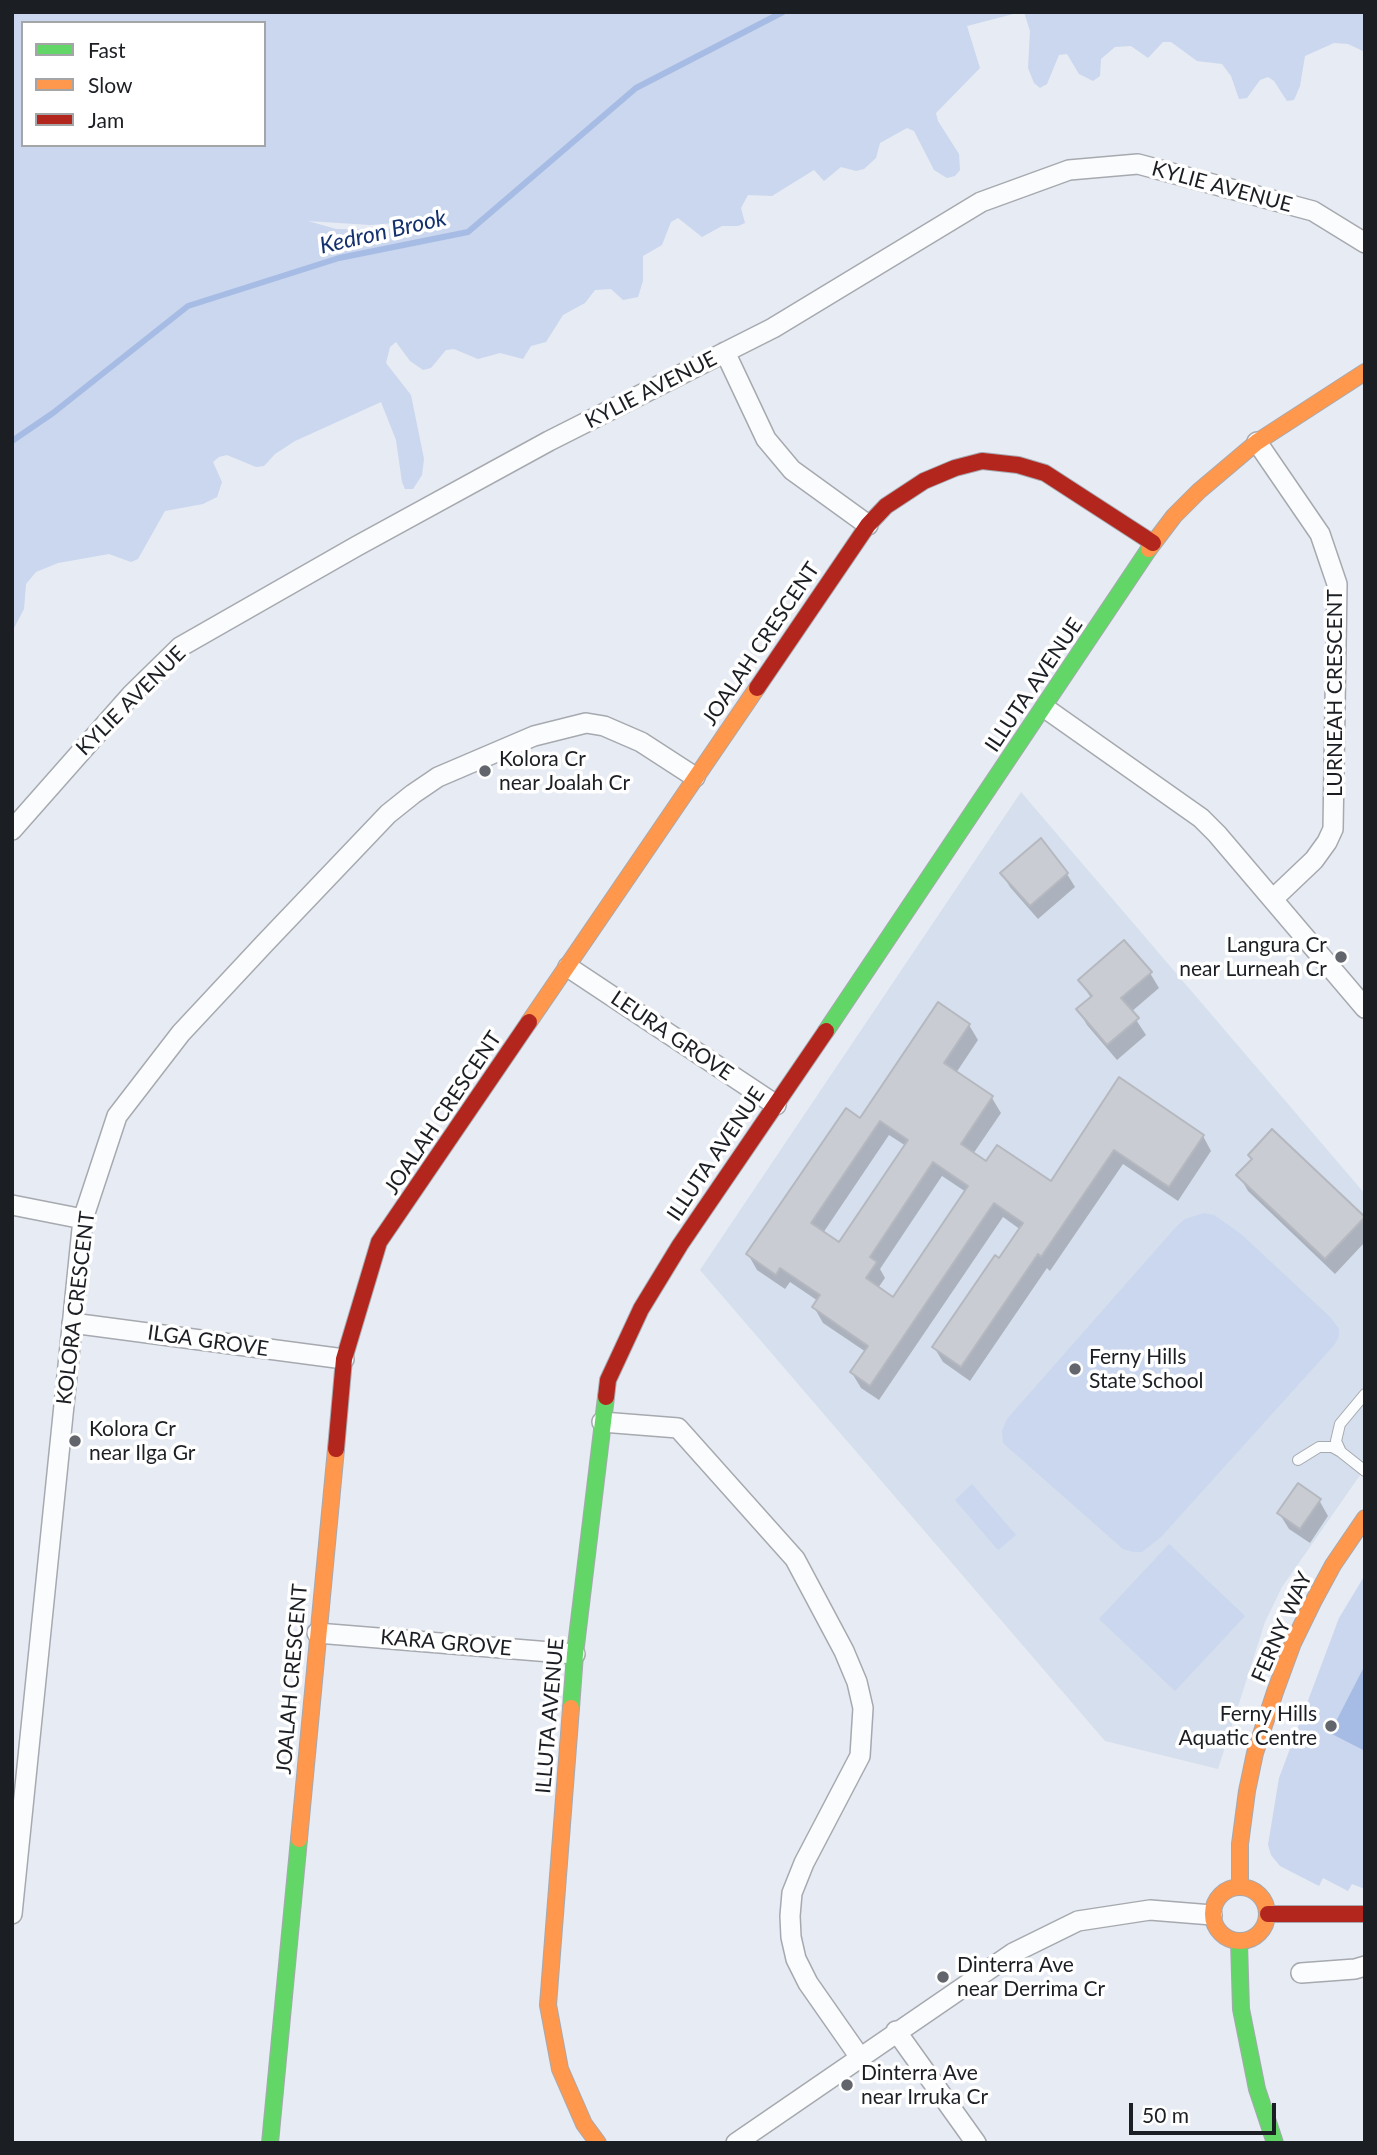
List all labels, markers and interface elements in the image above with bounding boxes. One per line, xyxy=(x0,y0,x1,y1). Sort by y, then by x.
legend xyxy=(21,21,266,147)
text: Fast xyxy=(88,37,125,62)
text: Slow xyxy=(88,72,132,97)
text: Jam xyxy=(88,107,124,132)
street label: KYLIE AVENUE xyxy=(1149,156,1295,218)
water label: Kedron Brook xyxy=(317,204,449,260)
street label: KYLIE AVENUE xyxy=(581,346,721,434)
street label: JOALAH CRESCENT xyxy=(697,558,825,730)
street label: LURNEAH CRESCENT xyxy=(1322,589,1348,797)
street label: ILLUTA AVENUE xyxy=(980,613,1088,757)
street label: KYLIE AVENUE xyxy=(71,641,191,761)
place label: Kolora Cr near Joalah Cr xyxy=(499,746,630,796)
marker: Kolora Cr near Joalah Cr xyxy=(477,763,493,779)
place label: Langura Cr near Lurneah Cr xyxy=(1179,932,1327,982)
marker: Langura Cr near Lurneah Cr xyxy=(1333,949,1349,965)
street label: LEURA GROVE xyxy=(606,986,738,1086)
street label: JOALAH CRESCENT xyxy=(379,1027,507,1199)
street label: ILLUTA AVENUE xyxy=(662,1082,770,1226)
street label: KOLORA CRESCENT xyxy=(52,1210,100,1406)
street label: ILGA GROVE xyxy=(146,1320,270,1362)
place label: Ferny Hills State School xyxy=(1089,1344,1204,1394)
marker: Ferny Hills State School xyxy=(1067,1361,1083,1377)
place label: Kolora Cr near Ilga Gr xyxy=(89,1416,195,1466)
marker: Kolora Cr near Ilga Gr xyxy=(67,1433,83,1449)
street label: FERNY WAY xyxy=(1246,1568,1318,1686)
street label: JOALAH CRESCENT xyxy=(271,1583,313,1775)
street label: KARA GROVE xyxy=(379,1625,513,1661)
street label: ILLUTA AVENUE xyxy=(531,1637,569,1795)
place label: Ferny Hills Aquatic Centre xyxy=(1179,1701,1317,1751)
marker: Ferny Hills Aquatic Centre xyxy=(1323,1718,1339,1734)
place label: Dinterra Ave near Derrima Cr xyxy=(957,1952,1105,2002)
marker: Dinterra Ave near Derrima Cr xyxy=(935,1969,951,1985)
place label: Dinterra Ave near Irruka Cr xyxy=(861,2060,988,2110)
marker: Dinterra Ave near Irruka Cr xyxy=(839,2077,855,2093)
scale bar xyxy=(1132,2088,1279,2132)
text: 50 m xyxy=(1142,2102,1189,2127)

